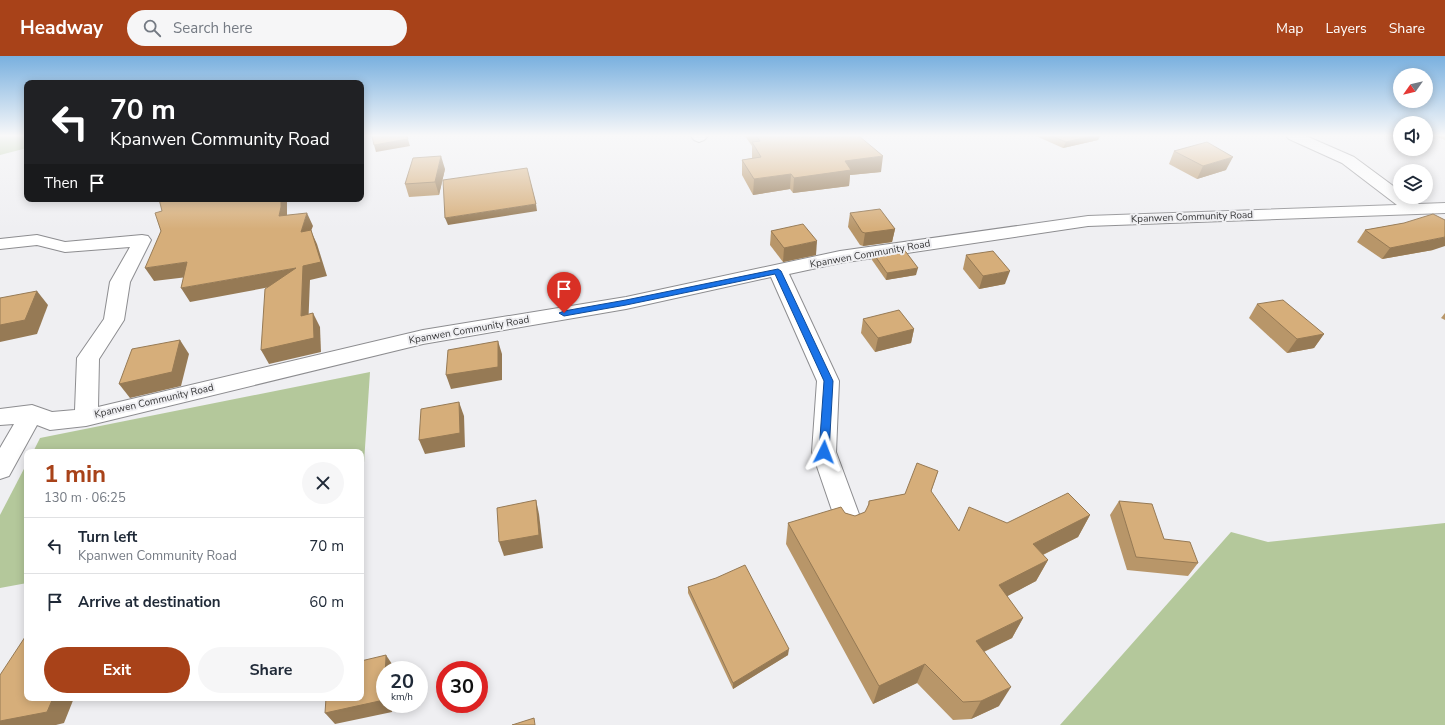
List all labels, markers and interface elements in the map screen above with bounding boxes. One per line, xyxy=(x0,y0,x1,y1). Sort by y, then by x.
search box xyxy=(127,10,407,46)
text: Headway xyxy=(20,15,103,41)
icon: search xyxy=(141,17,163,39)
text: Search here xyxy=(173,18,253,38)
text: Map xyxy=(1276,19,1303,38)
text: Layers xyxy=(1325,19,1367,38)
text: Share xyxy=(1389,19,1425,38)
north arrow xyxy=(1393,68,1433,108)
map controls xyxy=(1393,68,1433,204)
text: 70 m xyxy=(110,91,176,129)
icon: left xyxy=(44,96,96,148)
button: sound xyxy=(1393,116,1433,156)
text: Kpanwen Community Road xyxy=(110,127,330,151)
button: layers xyxy=(1393,164,1433,204)
icon: arrive xyxy=(86,172,108,194)
text: Then xyxy=(44,173,78,193)
street label: Kpanwen Community Road xyxy=(1131,208,1253,226)
street label: Kpanwen Community Road xyxy=(809,236,932,271)
pin xyxy=(547,272,581,313)
icon: arrive xyxy=(553,278,575,300)
street label: Kpanwen Community Road xyxy=(408,312,531,347)
street label: Kpanwen Community Road xyxy=(93,380,215,422)
position arrow xyxy=(803,431,845,473)
text: 1 min xyxy=(44,458,106,490)
button: close xyxy=(302,462,344,504)
text: 130 m · 06:25 xyxy=(44,489,126,507)
text: Turn left xyxy=(78,527,137,547)
icon: left xyxy=(44,535,66,557)
text: 70 m xyxy=(309,536,344,556)
text: Kpanwen Community Road xyxy=(78,547,237,565)
icon: arrive xyxy=(44,591,66,613)
text: Arrive at destination xyxy=(78,592,221,612)
text: 60 m xyxy=(309,592,344,612)
button: Exit xyxy=(44,647,190,693)
button: Share xyxy=(198,647,344,693)
speed limit sign: 30 xyxy=(436,661,488,713)
text: 20 xyxy=(390,668,414,695)
text: km/h xyxy=(391,690,413,704)

